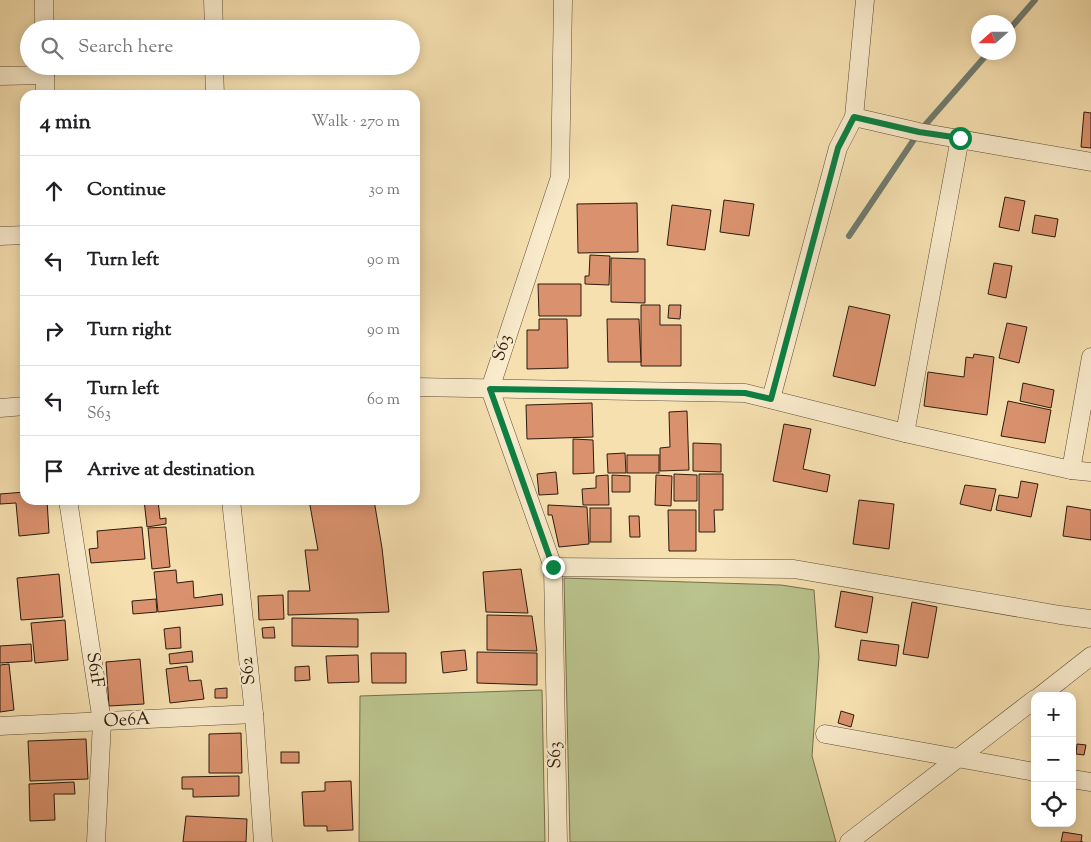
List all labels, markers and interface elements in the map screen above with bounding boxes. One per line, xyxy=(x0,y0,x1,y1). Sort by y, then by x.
north arrow xyxy=(971,15,1016,60)
search box xyxy=(20,20,420,75)
icon: search xyxy=(38,34,66,62)
text: Search here xyxy=(78,34,173,61)
text: 4 min xyxy=(40,108,91,138)
text: Walk · 270 m xyxy=(311,111,400,134)
route start xyxy=(949,127,972,150)
icon: ahead xyxy=(40,177,68,205)
text: Continue xyxy=(87,177,166,204)
text: 30 m xyxy=(369,179,400,202)
icon: left xyxy=(40,247,68,275)
text: Turn left xyxy=(87,247,159,274)
text: 90 m xyxy=(367,249,400,272)
icon: right xyxy=(40,317,68,345)
text: Turn right xyxy=(87,317,171,344)
text: 90 m xyxy=(367,319,400,342)
street label: S63 xyxy=(486,331,520,365)
text: Turn left xyxy=(87,376,159,403)
icon: left xyxy=(40,387,68,415)
text: 60 m xyxy=(367,389,400,412)
text: S63 xyxy=(87,403,111,426)
icon: arrive xyxy=(40,457,68,485)
text: Arrive at destination xyxy=(87,457,255,484)
route end xyxy=(542,556,565,579)
street label: S61F xyxy=(78,650,110,690)
street label: S62 xyxy=(235,655,263,686)
map controls xyxy=(1031,692,1076,827)
button: + xyxy=(1031,692,1076,737)
street label: Oe6A xyxy=(103,707,152,735)
button: − xyxy=(1031,737,1076,782)
street label: S63 xyxy=(543,741,569,769)
button: locate xyxy=(1031,782,1076,827)

